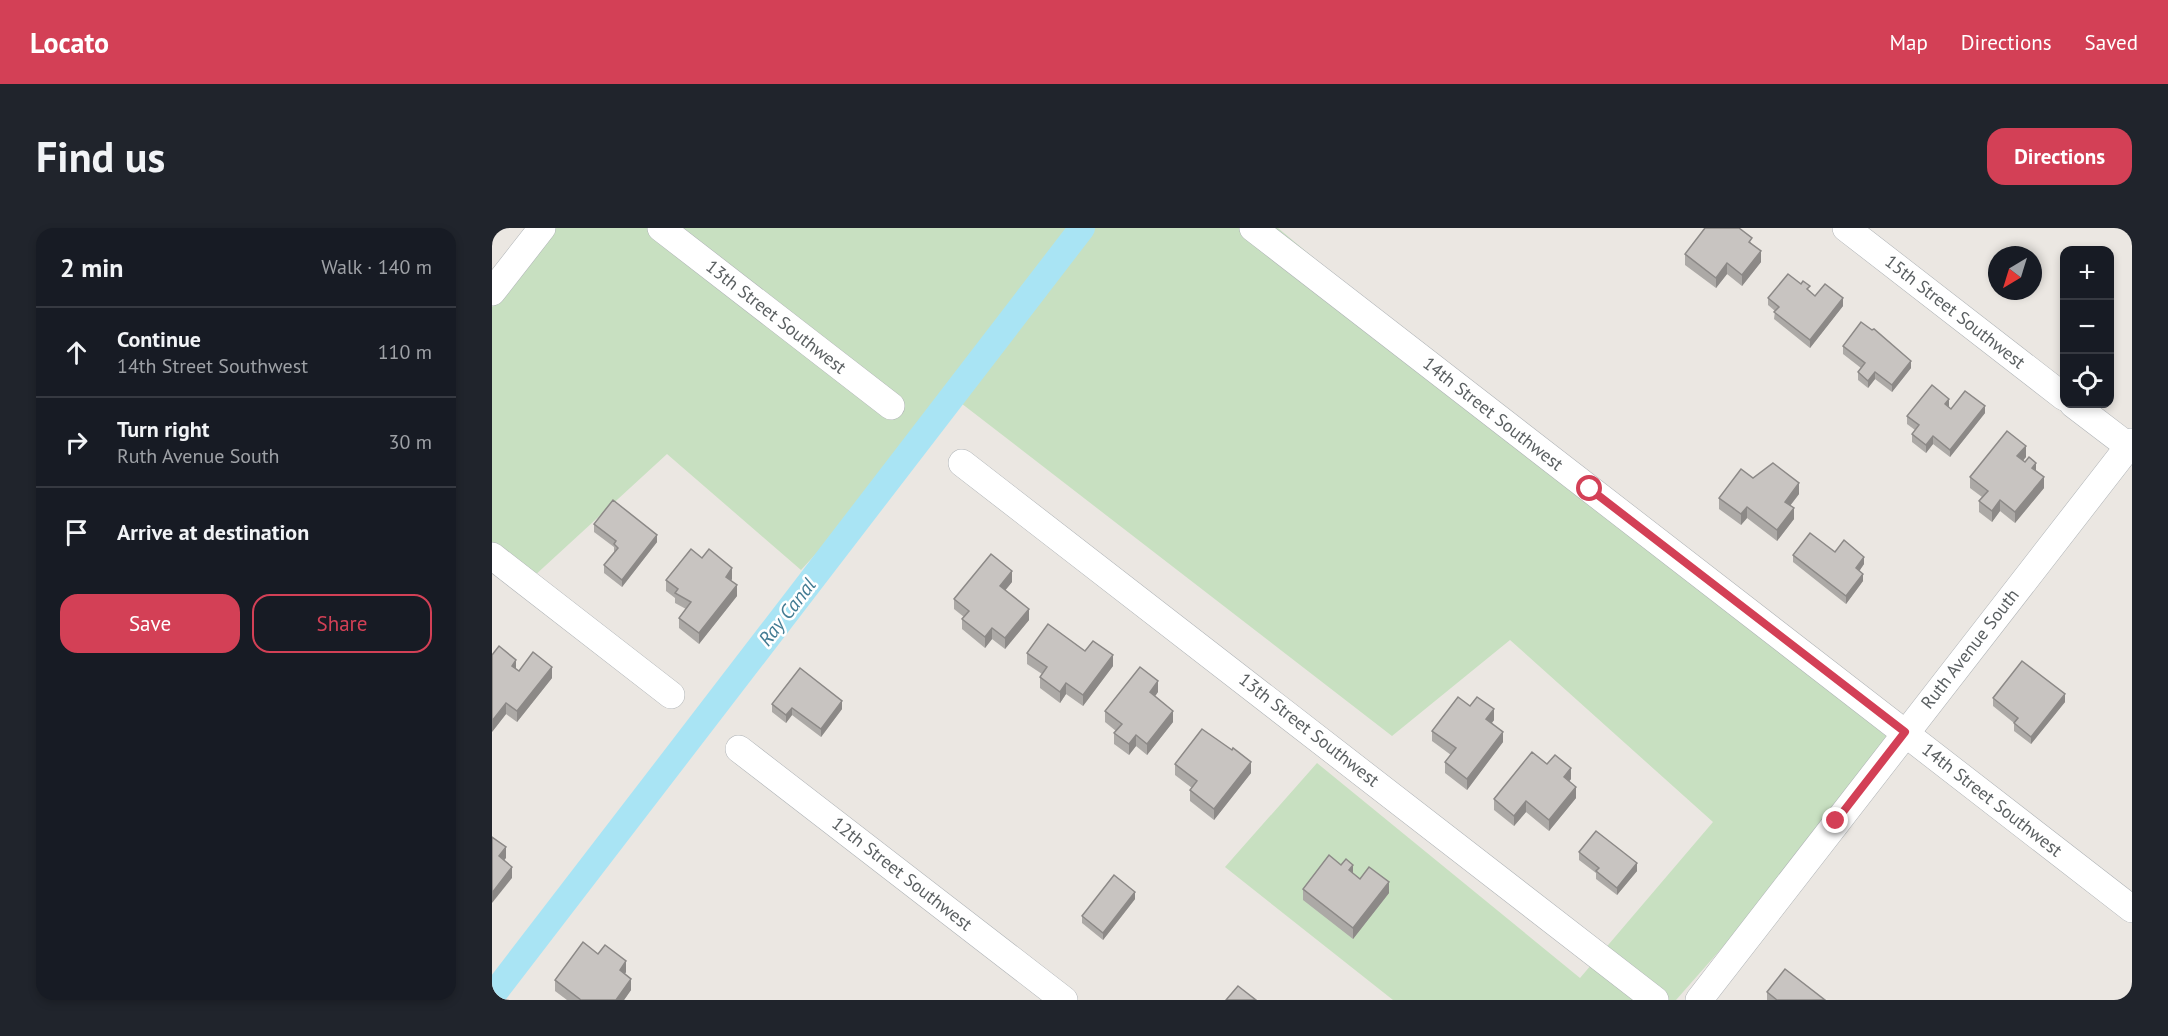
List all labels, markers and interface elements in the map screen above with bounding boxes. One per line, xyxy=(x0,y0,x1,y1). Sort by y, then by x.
text: Locato xyxy=(30,24,109,61)
text: Map xyxy=(1889,29,1928,56)
text: Directions xyxy=(1961,29,2052,56)
text: Saved xyxy=(2085,29,2138,56)
button: Directions xyxy=(1987,128,2132,185)
text: Find us xyxy=(36,129,165,184)
north arrow xyxy=(1988,246,2042,300)
map controls xyxy=(2060,246,2114,408)
button: + xyxy=(2060,246,2114,300)
street label: 15th Street Southwest xyxy=(1881,250,2030,374)
text: 2 min xyxy=(60,251,123,284)
text: Walk · 140 m xyxy=(321,254,432,280)
street label: 13th Street Southwest xyxy=(702,255,851,379)
button: − xyxy=(2060,300,2114,354)
text: Continue xyxy=(117,325,201,353)
icon: ahead xyxy=(60,336,93,369)
text: 110 m xyxy=(378,339,432,365)
street label: 14th Street Southwest xyxy=(1419,352,1568,476)
text: 14th Street Southwest xyxy=(117,353,308,379)
button: locate xyxy=(2060,354,2114,408)
text: Turn right xyxy=(117,415,209,443)
icon: right xyxy=(60,426,93,459)
text: 30 m xyxy=(389,429,432,455)
text: Ruth Avenue South xyxy=(117,443,280,469)
route start xyxy=(1576,475,1602,501)
icon: arrive xyxy=(60,516,93,549)
text: Arrive at destination xyxy=(117,518,309,546)
water label: Ray Canal xyxy=(752,572,822,651)
street label: Ruth Avenue South xyxy=(1916,584,2024,713)
button: Save xyxy=(60,594,240,653)
button: Share xyxy=(252,594,432,653)
street label: 13th Street Southwest xyxy=(1235,668,1384,792)
street label: 14th Street Southwest xyxy=(1918,738,2067,862)
route end xyxy=(1822,807,1848,833)
street label: 12th Street Southwest xyxy=(828,812,977,936)

